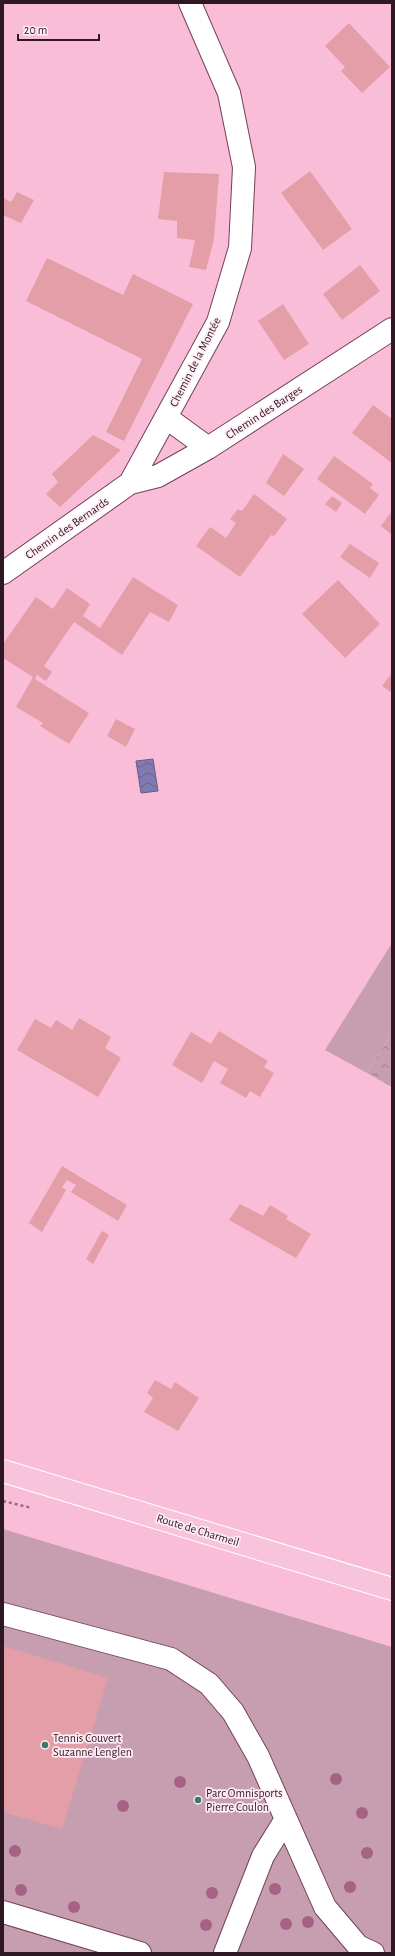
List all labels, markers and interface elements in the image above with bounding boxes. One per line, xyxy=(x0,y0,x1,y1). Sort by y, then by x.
scale bar xyxy=(18,16,99,42)
text: 20 m xyxy=(24,24,47,36)
street label: Chemin de la Montée xyxy=(167,315,223,409)
street label: Chemin des Barges xyxy=(224,383,304,441)
street label: Chemin des Bernards xyxy=(23,495,111,561)
street label: Route de Charmeil xyxy=(155,1512,241,1548)
place label: Tennis Couvert Suzanne Lenglen xyxy=(53,1732,132,1758)
marker: Tennis Couvert Suzanne Lenglen xyxy=(40,1740,50,1750)
place label: Parc Omnisports Pierre Coulon xyxy=(206,1787,282,1813)
marker: Parc Omnisports Pierre Coulon xyxy=(193,1795,203,1805)

